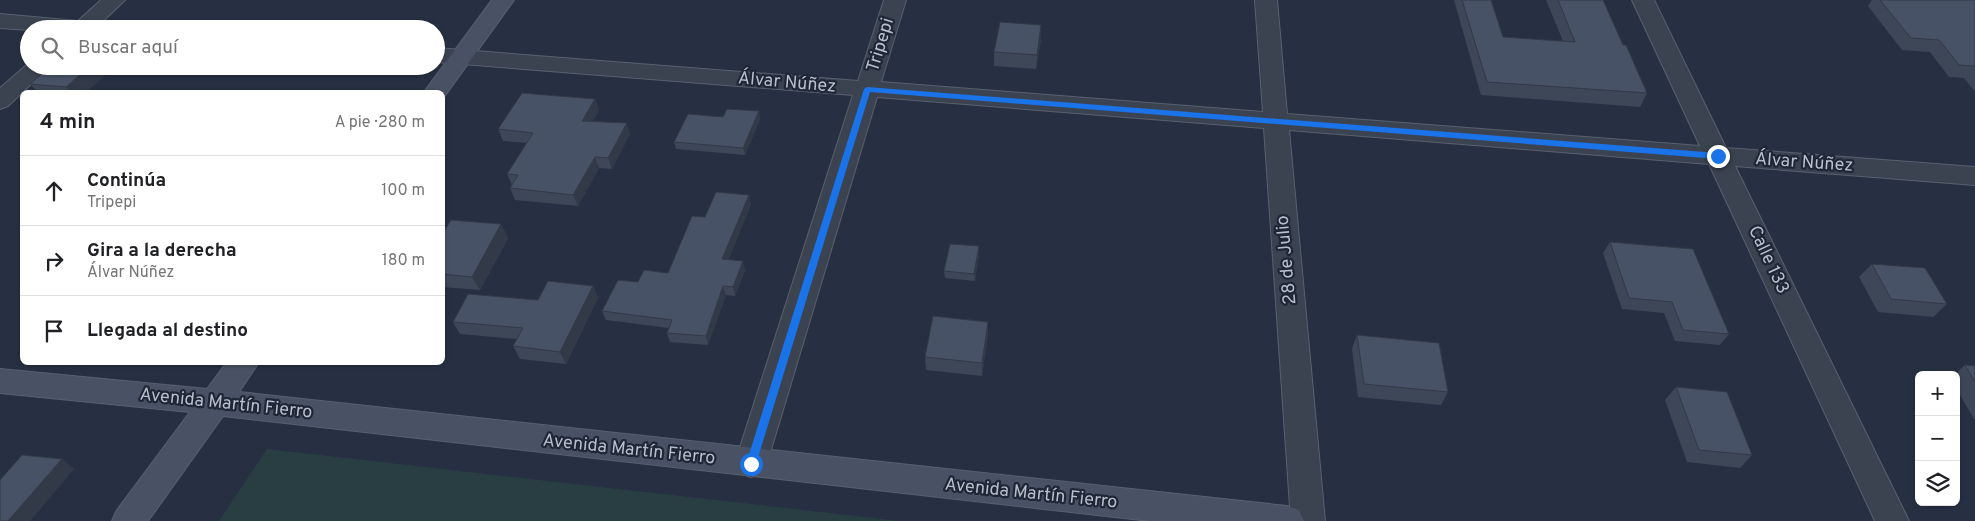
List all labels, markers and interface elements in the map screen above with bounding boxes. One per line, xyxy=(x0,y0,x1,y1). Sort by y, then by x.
street label: Tripepi xyxy=(862,15,900,75)
search box xyxy=(20,20,445,75)
icon: search xyxy=(38,34,66,62)
text: Buscar aquí xyxy=(78,36,178,60)
street label: Álvar Núñez xyxy=(737,65,837,99)
text: 4 min xyxy=(40,109,96,136)
text: A pie · 280 m xyxy=(335,113,425,133)
route end xyxy=(1707,145,1730,168)
street label: Álvar Núñez xyxy=(1754,146,1854,178)
text: Continúa xyxy=(87,169,166,193)
icon: ahead xyxy=(40,177,68,205)
text: 100 m xyxy=(381,181,425,201)
text: Tripepi xyxy=(87,193,136,213)
street label: 28 de Julio xyxy=(1272,214,1302,306)
street label: Calle 133 xyxy=(1742,222,1794,298)
text: Gira a la derecha xyxy=(87,239,237,263)
icon: right xyxy=(40,247,68,275)
text: 180 m xyxy=(382,251,425,271)
text: Álvar Núñez xyxy=(87,263,174,283)
icon: arrive xyxy=(40,317,68,345)
text: Llegada al destino xyxy=(87,319,248,343)
map controls xyxy=(1915,371,1960,506)
button: + xyxy=(1915,371,1960,416)
street label: Avenida Martín Fierro xyxy=(138,383,314,425)
button: − xyxy=(1915,416,1960,461)
street label: Avenida Martín Fierro xyxy=(541,429,717,471)
route start xyxy=(740,453,763,476)
button: layers xyxy=(1915,461,1960,506)
street label: Avenida Martín Fierro xyxy=(943,473,1119,515)

